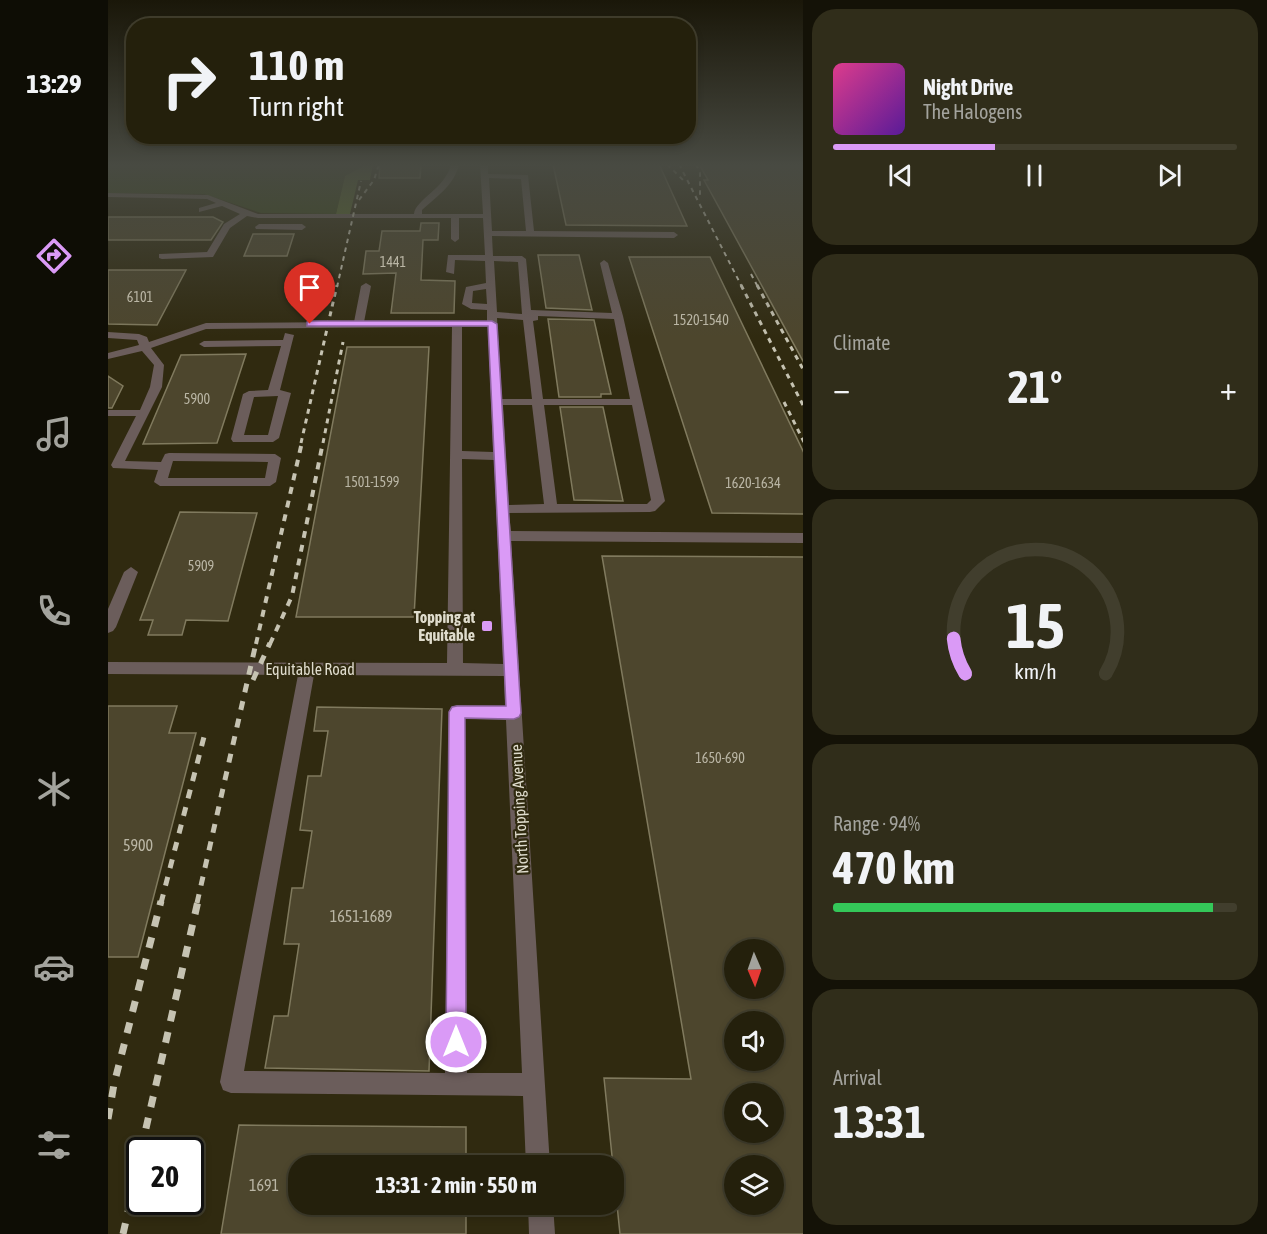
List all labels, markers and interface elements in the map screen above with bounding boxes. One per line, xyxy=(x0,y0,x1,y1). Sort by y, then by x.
text: 110 m xyxy=(249,41,344,89)
icon: right xyxy=(150,42,228,120)
text: 13:29 xyxy=(26,68,82,99)
text: Night Drive xyxy=(923,74,1013,100)
text: Turn right xyxy=(249,91,344,122)
text: The Halogens xyxy=(923,100,1022,123)
icon: previous xyxy=(884,159,917,192)
icon: pause xyxy=(1018,159,1051,192)
icon: next xyxy=(1153,159,1186,192)
icon: directions xyxy=(33,235,75,277)
house number: 1441 xyxy=(380,254,406,270)
pin xyxy=(284,262,335,324)
icon: arrive xyxy=(293,271,326,304)
house number: 6101 xyxy=(127,289,153,305)
house number: 1520-1540 xyxy=(673,312,729,328)
text: Climate xyxy=(833,331,890,354)
text: 21° xyxy=(1008,361,1062,413)
text: − xyxy=(833,369,850,407)
text: + xyxy=(1220,369,1237,407)
house number: 5900 xyxy=(184,391,211,407)
icon: music xyxy=(33,413,75,455)
house number: 1501-1599 xyxy=(345,474,399,490)
house number: 1620-1634 xyxy=(725,475,781,491)
house number: 5909 xyxy=(188,558,214,574)
icon: phone xyxy=(33,590,75,632)
text: 15 xyxy=(1006,590,1064,661)
place label: Topping at Equitable xyxy=(414,608,475,644)
marker: Topping at Equitable xyxy=(480,619,494,633)
text: km/h xyxy=(1014,659,1056,684)
street label: Equitable Road xyxy=(265,660,355,679)
street label: North Topping Avenue xyxy=(507,744,532,874)
house number: 1650-690 xyxy=(695,750,745,766)
icon: climate xyxy=(33,768,75,810)
text: Range · 94% xyxy=(833,812,920,835)
house number: 5900 xyxy=(123,836,153,854)
text: 470 km xyxy=(833,842,955,894)
house number: 1651-1689 xyxy=(330,907,392,925)
north arrow xyxy=(724,939,784,999)
map controls xyxy=(724,939,784,1215)
icon: car xyxy=(33,946,75,988)
position arrow xyxy=(424,1010,488,1074)
button: sound xyxy=(724,1011,784,1071)
text: Arrival xyxy=(833,1066,882,1089)
button: search xyxy=(724,1083,784,1143)
text: 13:31 xyxy=(833,1096,926,1148)
icon: filters xyxy=(33,1124,75,1166)
speed limit sign: 20 xyxy=(126,1137,204,1215)
button: layers xyxy=(724,1155,784,1215)
text: 13:31 · 2 min · 550 m xyxy=(375,1172,537,1198)
house number: 1691 xyxy=(249,1176,279,1194)

